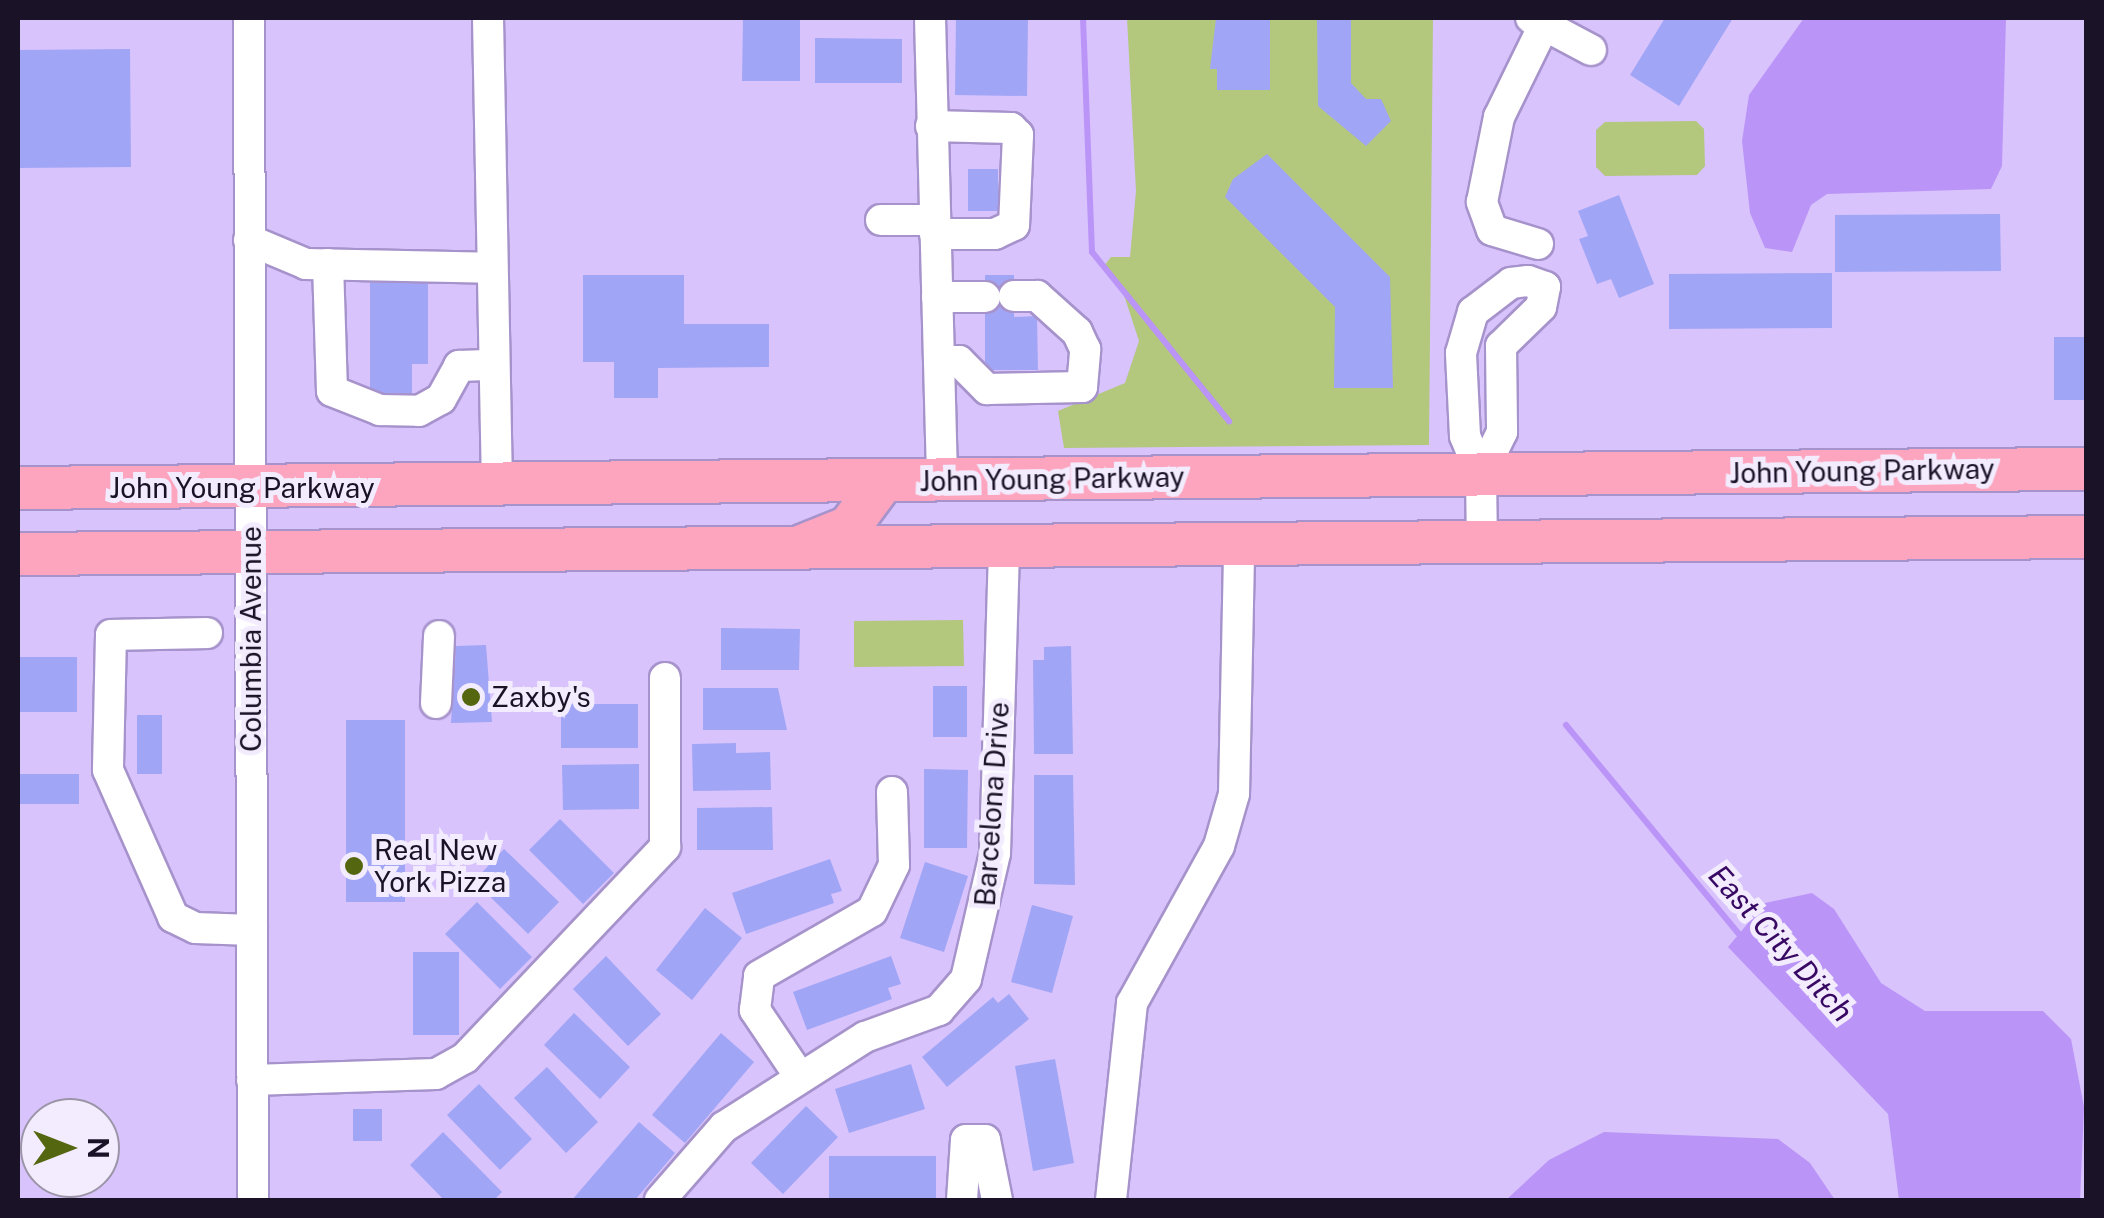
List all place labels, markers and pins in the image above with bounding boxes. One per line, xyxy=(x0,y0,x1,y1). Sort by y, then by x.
place label: Zaxby's xyxy=(491,680,591,714)
marker: Zaxby's xyxy=(460,686,482,708)
place label: Real New York Pizza xyxy=(374,833,506,899)
marker: Real New York Pizza xyxy=(343,855,365,877)

